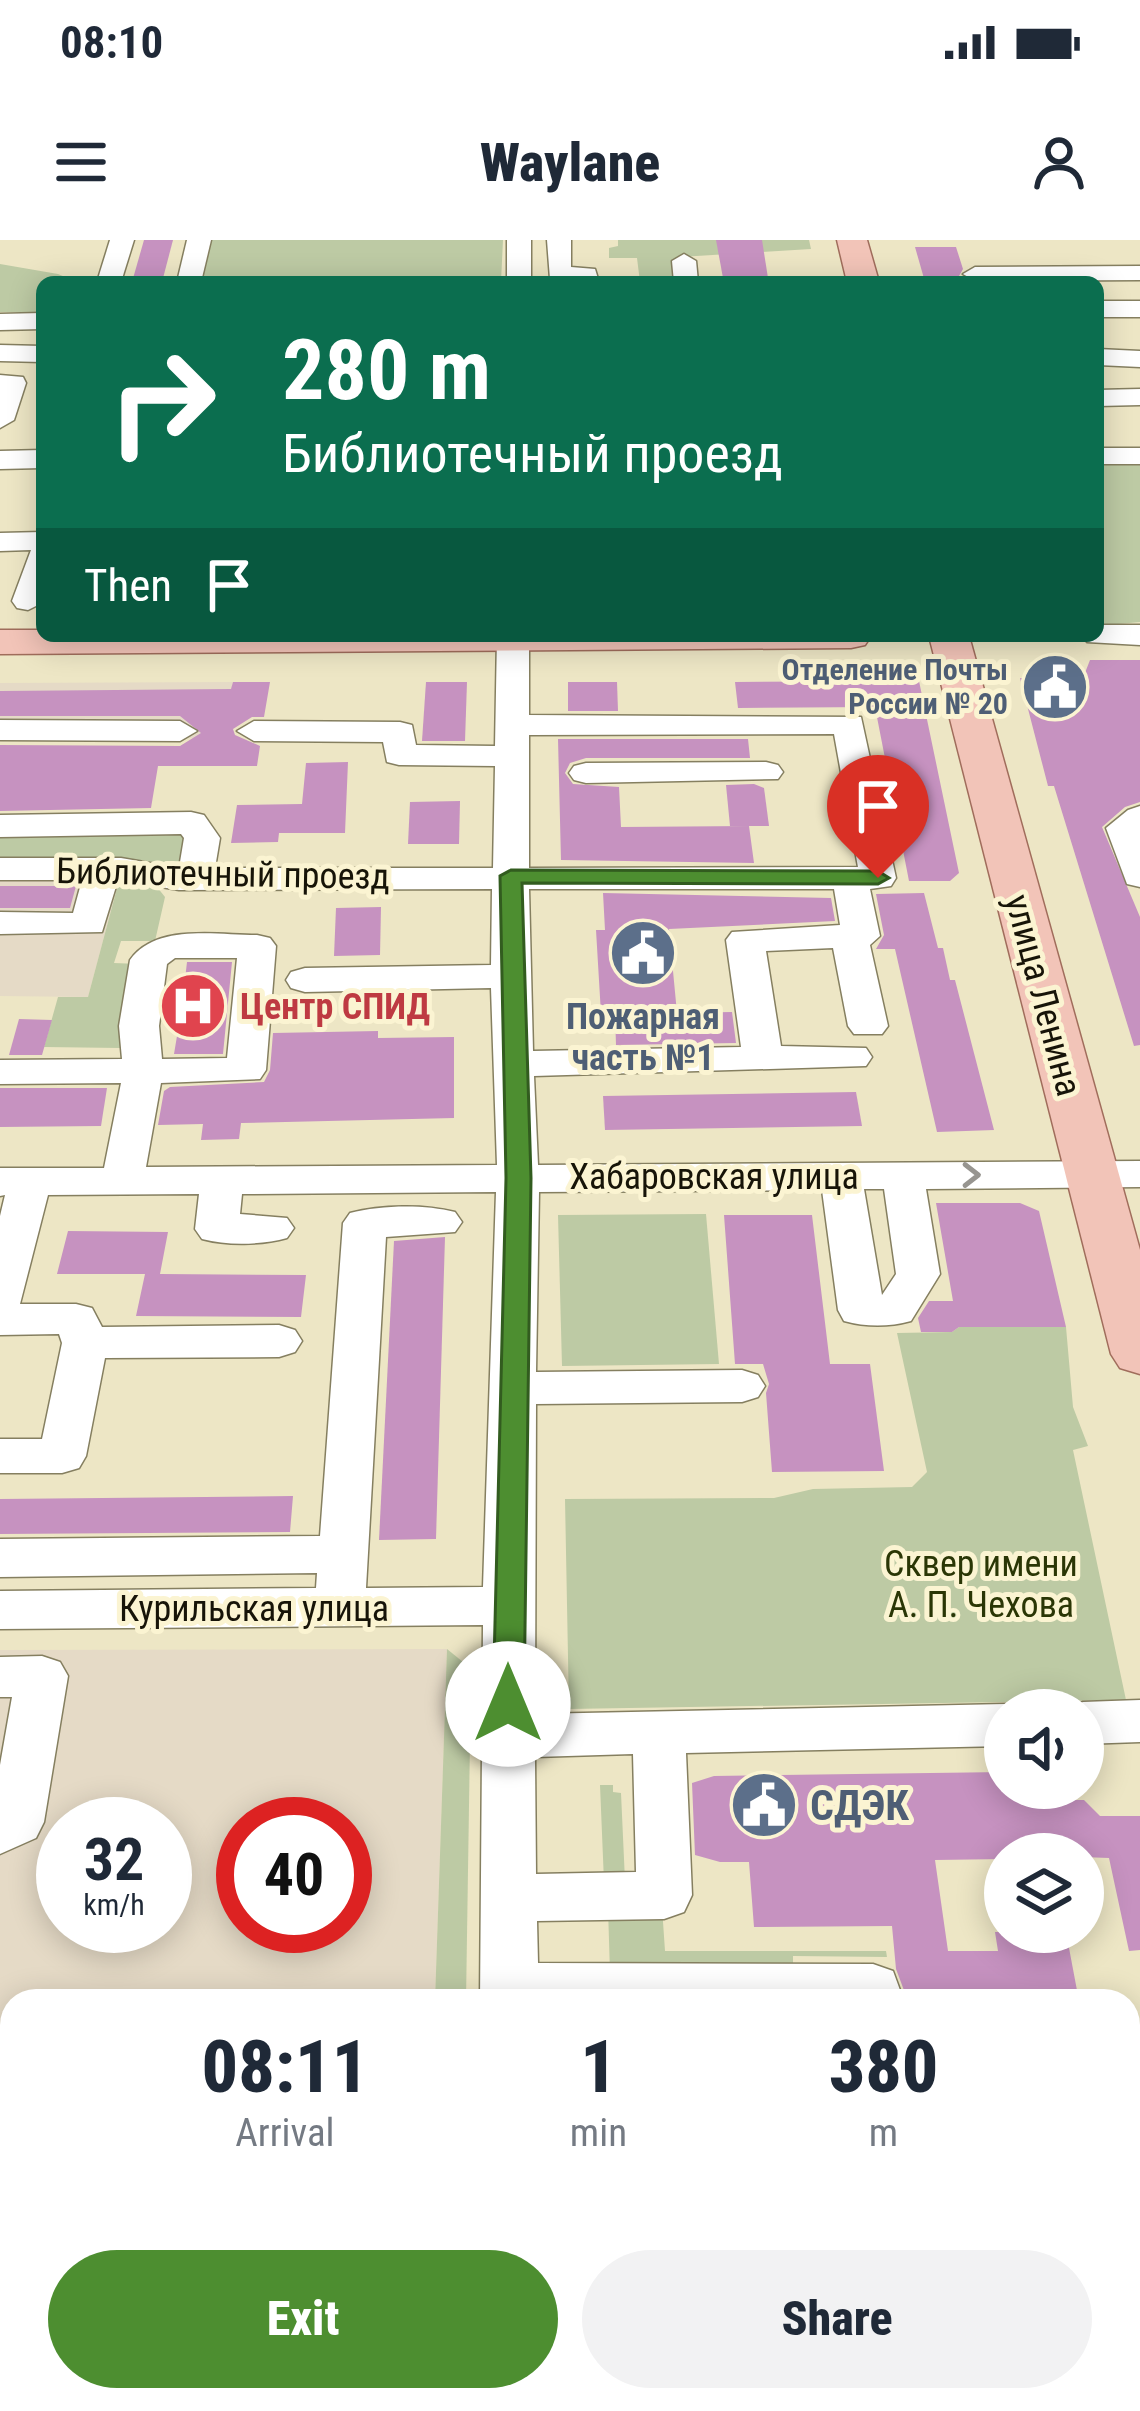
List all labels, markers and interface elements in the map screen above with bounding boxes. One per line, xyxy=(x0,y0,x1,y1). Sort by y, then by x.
text: 08:10 xyxy=(60,16,163,69)
icon: menu xyxy=(48,129,114,195)
icon: person xyxy=(1026,129,1092,195)
text: Waylane xyxy=(480,131,660,194)
text: 280 m xyxy=(282,321,491,420)
icon: right xyxy=(84,324,240,480)
text: Библиотечный проезд xyxy=(282,422,783,485)
icon: arrive xyxy=(196,552,262,618)
text: Then xyxy=(84,559,172,612)
place label: Отделение Почты России № 20 xyxy=(782,652,1008,721)
public building icon: Отделение Почты России № 20 xyxy=(1020,652,1090,722)
pin xyxy=(827,755,929,878)
icon: arrive xyxy=(845,773,911,839)
street label: Библиотечный проезд xyxy=(56,850,390,898)
street label: улица Ленина xyxy=(996,890,1090,1100)
public building icon: Пожарная часть №1 xyxy=(608,918,678,988)
hospital icon: Центр СПИД xyxy=(158,971,228,1041)
place label: Центр СПИД xyxy=(240,986,431,1028)
place label: Пожарная часть №1 xyxy=(566,996,720,1079)
street label: Хабаровская улица xyxy=(569,1156,859,1198)
one-way arrow xyxy=(962,1162,981,1188)
park label: Сквер имени А. П. Чехова xyxy=(884,1543,1078,1626)
street label: Курильская улица xyxy=(119,1588,389,1630)
position arrow xyxy=(445,1641,571,1767)
map controls xyxy=(984,1689,1104,1953)
button: sound xyxy=(984,1689,1104,1809)
public building icon: СДЭК xyxy=(729,1770,799,1840)
place label: СДЭК xyxy=(810,1781,909,1830)
speed limit sign: 40 xyxy=(216,1797,372,1953)
text: 32 xyxy=(84,1824,144,1895)
button: layers xyxy=(984,1833,1104,1953)
text: km/h xyxy=(83,1887,145,1922)
text: 08:11 xyxy=(202,2025,368,2110)
text: 1 xyxy=(580,2025,617,2110)
text: 380 xyxy=(829,2025,938,2110)
text: Arrival xyxy=(235,2110,335,2156)
text: min xyxy=(570,2110,627,2156)
text: m xyxy=(869,2110,898,2156)
button: Exit xyxy=(48,2250,558,2388)
button: Share xyxy=(582,2250,1092,2388)

